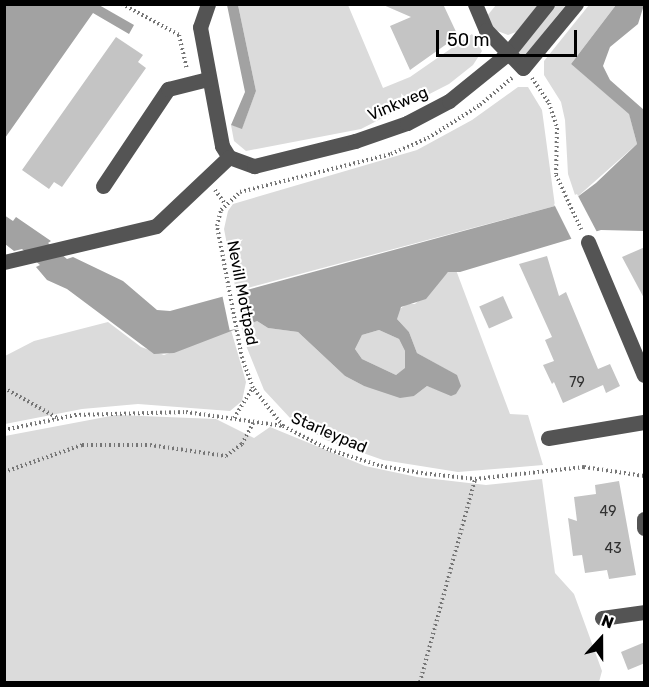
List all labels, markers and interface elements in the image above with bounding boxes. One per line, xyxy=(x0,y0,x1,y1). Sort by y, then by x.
scale bar xyxy=(439,18,580,56)
text: 50 m xyxy=(447,29,490,51)
street label: Vinkweg xyxy=(365,83,431,125)
street label: Nevill Mottpad xyxy=(222,239,262,347)
house number: 79 xyxy=(569,375,585,391)
street label: Starleypad xyxy=(288,408,370,458)
house number: 49 xyxy=(600,504,616,520)
house number: 43 xyxy=(604,541,622,557)
north arrow xyxy=(571,609,631,669)
text: N xyxy=(599,611,616,633)

